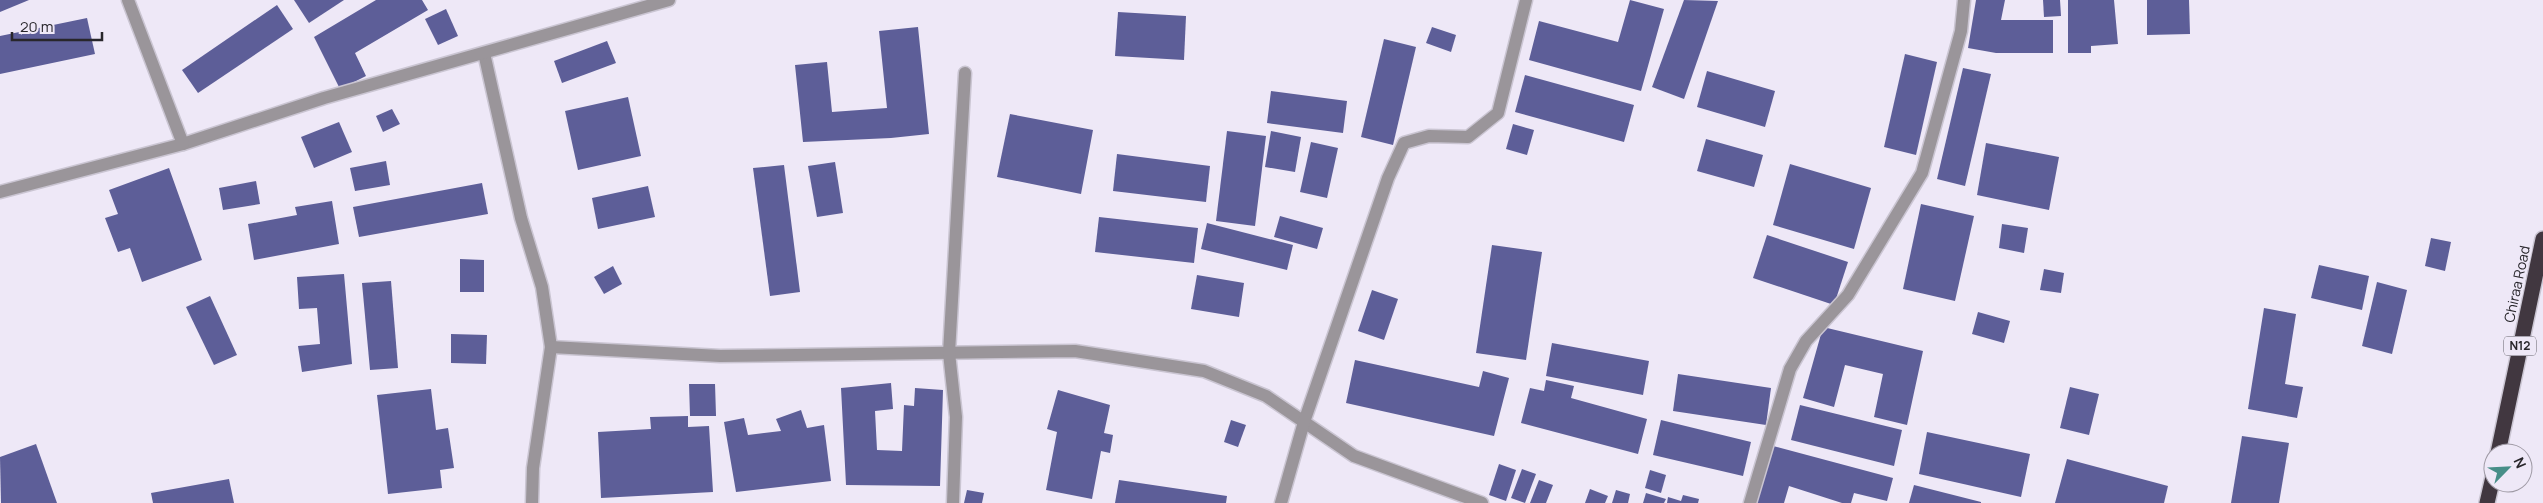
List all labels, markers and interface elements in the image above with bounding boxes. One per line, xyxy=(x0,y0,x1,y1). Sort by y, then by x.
scale bar xyxy=(12,10,102,42)
text: 20 m xyxy=(20,16,53,37)
street label: Chiraa Road xyxy=(2499,244,2534,324)
road number: N12 xyxy=(2504,336,2536,356)
north arrow xyxy=(2483,443,2533,493)
text: N xyxy=(2510,454,2531,471)

